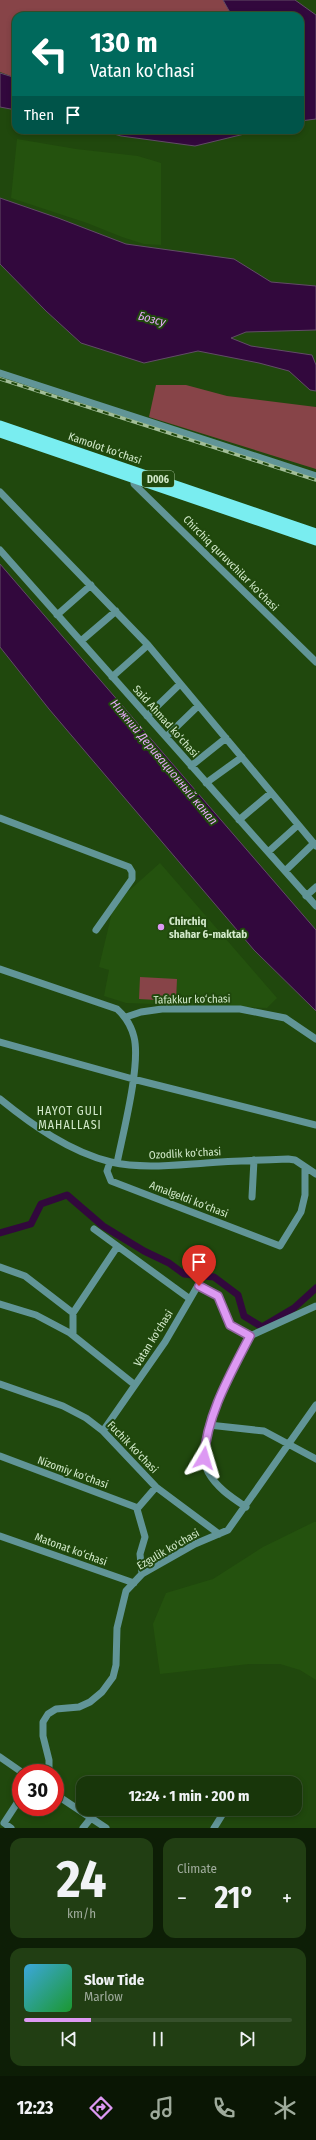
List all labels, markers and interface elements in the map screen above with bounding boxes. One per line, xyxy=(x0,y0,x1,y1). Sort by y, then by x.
text: 130 m xyxy=(90,26,158,59)
icon: left xyxy=(24,28,76,80)
text: Vatan ko'chasi xyxy=(90,60,195,82)
icon: arrive xyxy=(62,104,84,126)
text: Then xyxy=(24,106,54,124)
water label: Бозсу xyxy=(137,309,168,330)
street label: Kamolot ko‘chasi xyxy=(67,430,143,467)
road number: D006 xyxy=(142,471,174,487)
street label: Chirchiq quruvchilar ko'chasi xyxy=(180,513,281,614)
street label: Said Ahmad ko‘chasi xyxy=(130,683,201,760)
water label: Нижний Деривационный канал xyxy=(107,697,221,827)
place label: Chirchiq shahar 6-maktab xyxy=(169,915,247,941)
marker: Chirchiq shahar 6-maktab xyxy=(156,922,166,932)
street label: Tafakkur ko‘chasi xyxy=(153,992,231,1007)
district label: HAYOT GULI MAHALLASI xyxy=(37,1104,103,1132)
street label: Ozodlik ko‘chasi xyxy=(149,1145,222,1162)
street label: Amalgeldi ko‘chasi xyxy=(148,1178,230,1221)
pin xyxy=(182,1245,216,1286)
icon: arrive xyxy=(188,1251,210,1273)
street label: Vatan ko'chasi xyxy=(131,1308,176,1369)
street label: Fuchik ko'chasi xyxy=(105,1419,161,1476)
position arrow xyxy=(183,1437,225,1479)
street label: Nizomiy ko'chasi xyxy=(36,1454,110,1491)
street label: Ezgulik ko'chasi xyxy=(135,1526,202,1572)
street label: Matonat ko‘chasi xyxy=(33,1530,109,1569)
speed limit sign: 30 xyxy=(12,1764,64,1816)
text: 12:24 · 1 min · 200 m xyxy=(129,1787,249,1805)
text: 24 xyxy=(57,1848,106,1911)
text: Climate xyxy=(177,1861,217,1876)
text: 21° xyxy=(214,1880,255,1916)
text: − xyxy=(177,1885,187,1912)
text: + xyxy=(282,1885,292,1912)
text: km/h xyxy=(67,1906,96,1921)
text: Slow Tide xyxy=(84,1971,144,1989)
text: Marlow xyxy=(84,1989,123,2004)
icon: previous xyxy=(58,2028,80,2050)
icon: pause xyxy=(147,2028,169,2050)
icon: next xyxy=(236,2028,258,2050)
icon: directions xyxy=(87,2094,115,2122)
icon: music xyxy=(148,2094,176,2122)
icon: phone xyxy=(210,2094,238,2122)
icon: climate xyxy=(271,2094,299,2122)
text: 12:23 xyxy=(17,2097,54,2119)

